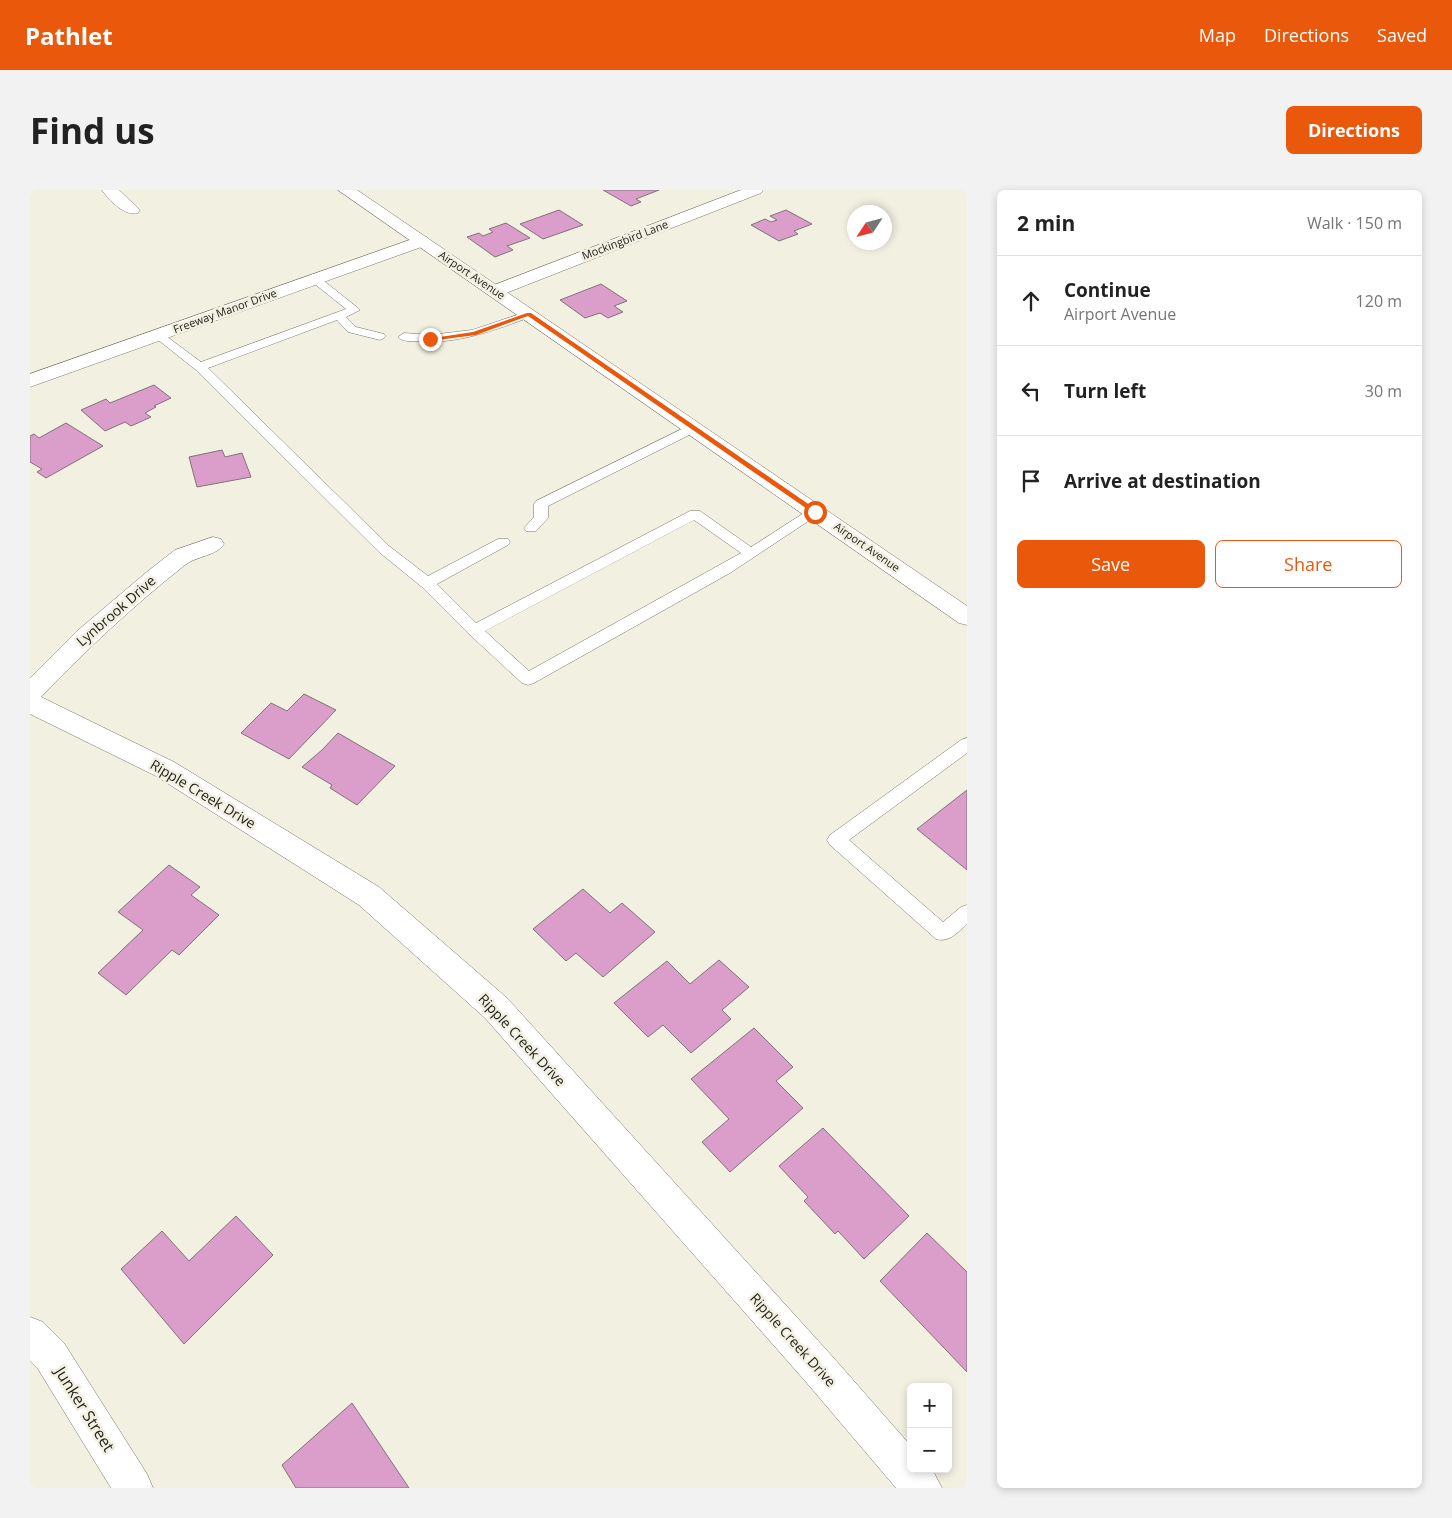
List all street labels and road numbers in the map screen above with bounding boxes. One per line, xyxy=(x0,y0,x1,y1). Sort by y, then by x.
street label: Mockingbird Lane xyxy=(579,216,670,263)
street label: Airport Avenue xyxy=(436,247,508,302)
street label: Freeway Manor Drive xyxy=(171,285,279,336)
street label: Airport Avenue xyxy=(831,518,903,575)
street label: Lynbrook Drive xyxy=(72,571,159,650)
street label: Ripple Creek Drive xyxy=(147,755,260,833)
street label: Ripple Creek Drive xyxy=(475,989,570,1090)
street label: Ripple Creek Drive xyxy=(746,1289,841,1391)
street label: Junker Street xyxy=(49,1360,120,1456)

